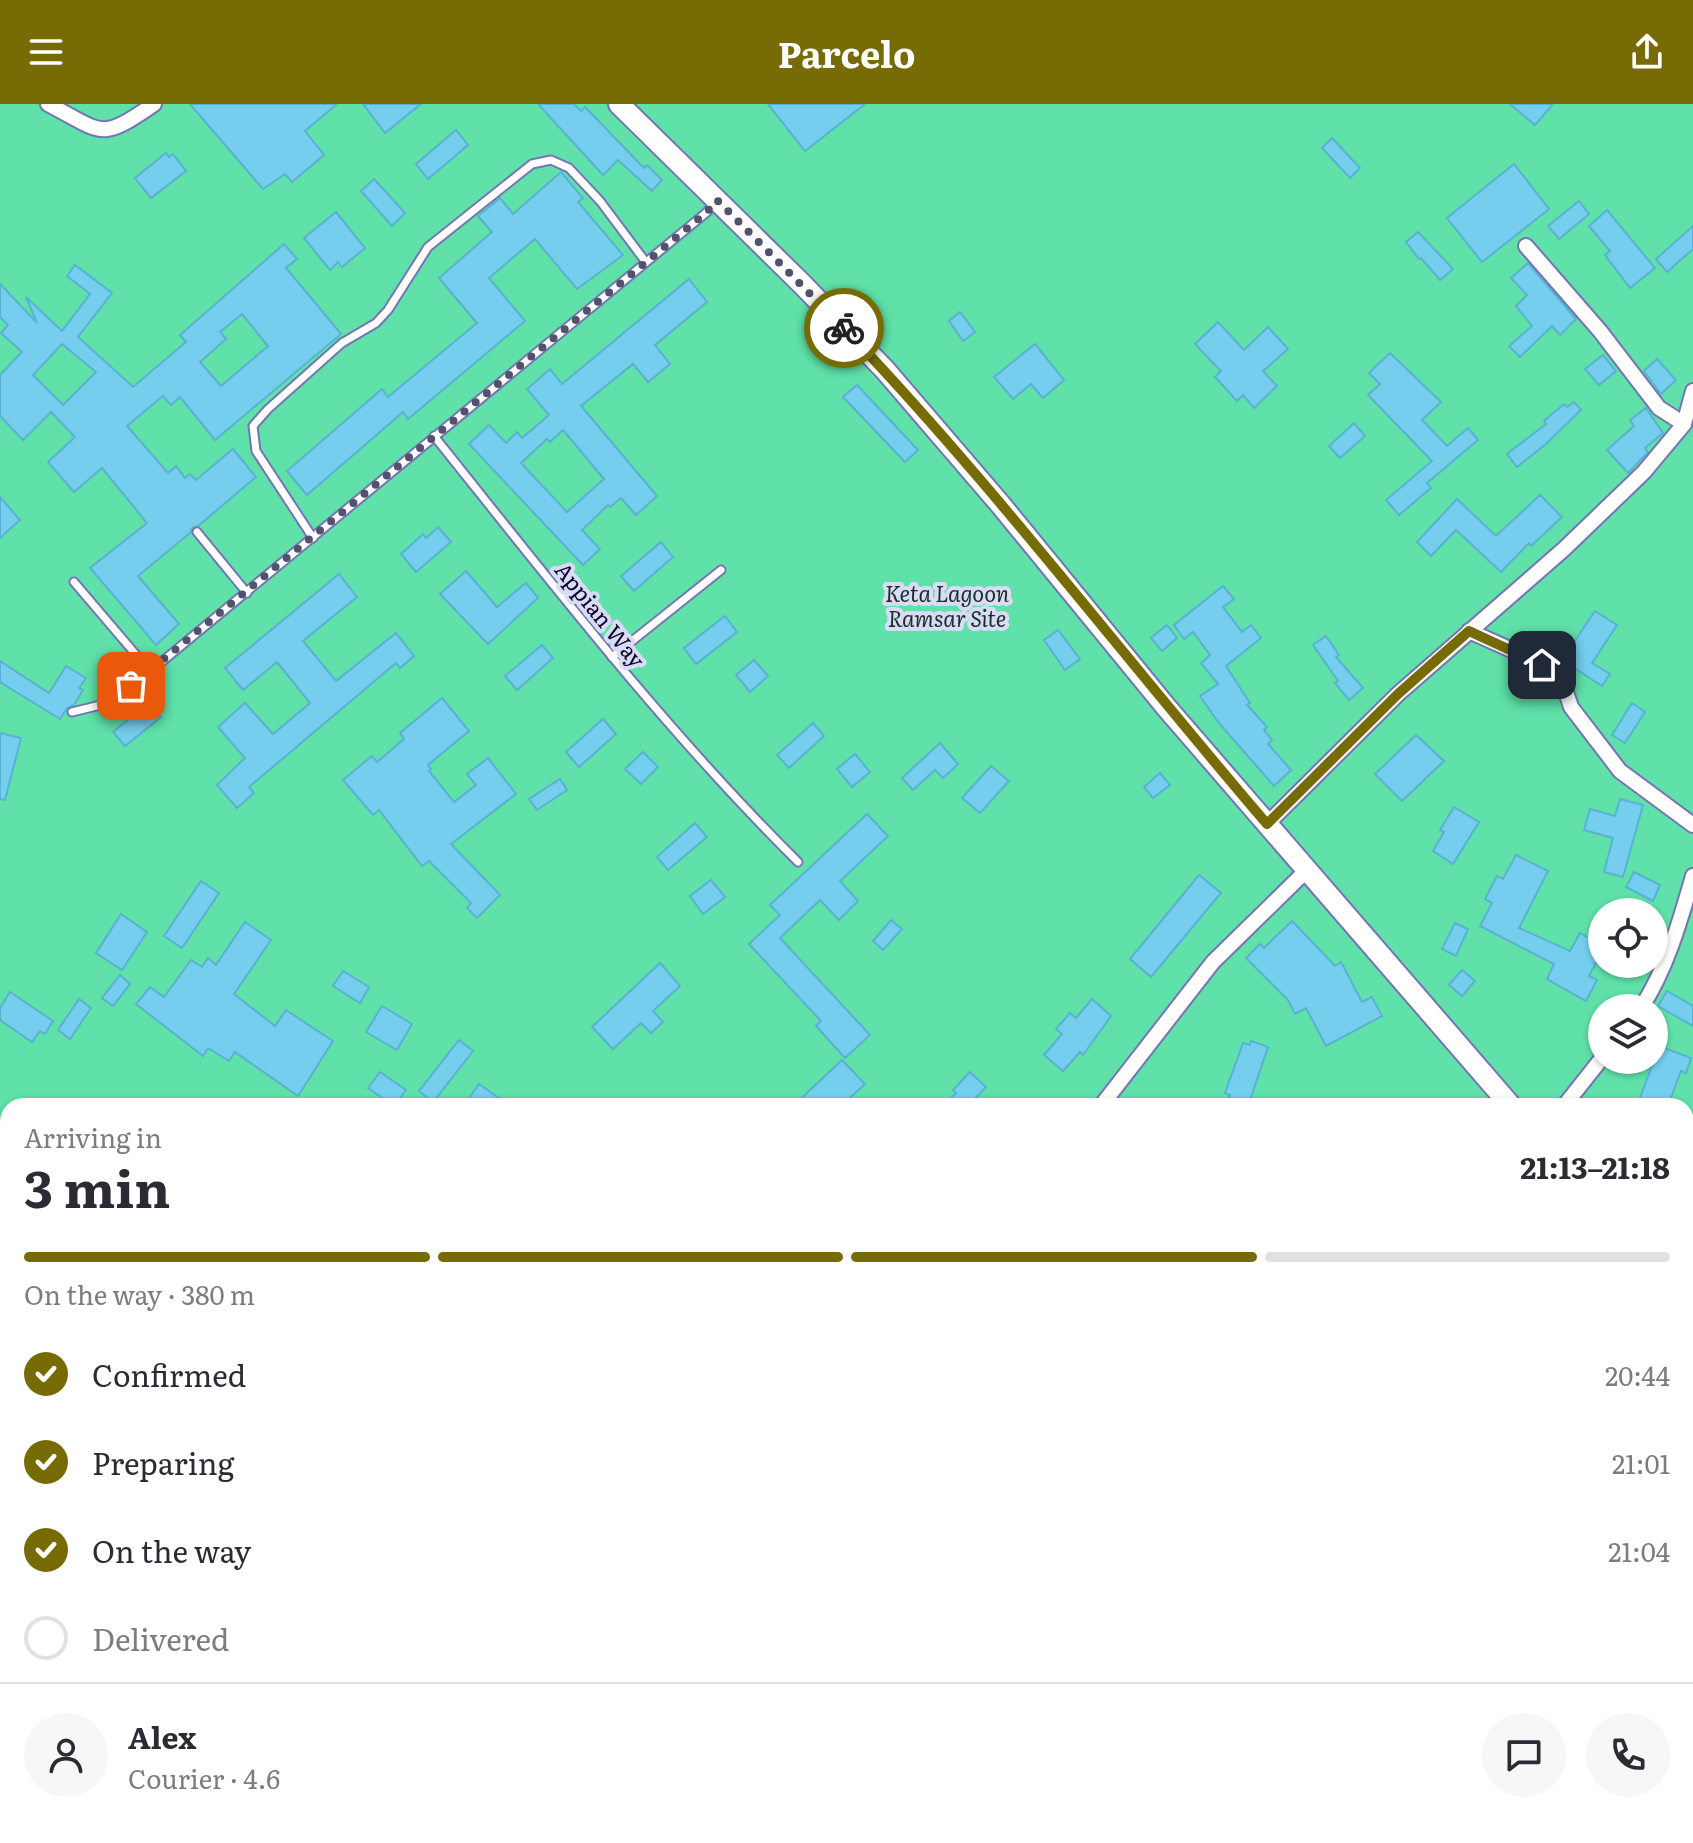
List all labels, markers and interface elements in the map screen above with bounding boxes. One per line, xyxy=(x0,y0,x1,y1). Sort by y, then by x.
text: Parcelo xyxy=(778,26,915,79)
icon: menu xyxy=(24,30,68,74)
icon: share xyxy=(1625,30,1669,74)
courier xyxy=(804,288,884,368)
icon: bike xyxy=(822,306,866,350)
street label: Appian Way xyxy=(548,554,654,674)
park label: Keta Lagoon Ramsar Site xyxy=(885,576,1009,634)
pin xyxy=(1508,631,1576,699)
icon: home xyxy=(1520,643,1564,687)
pin xyxy=(97,652,165,720)
icon: bag xyxy=(109,664,153,708)
map controls xyxy=(1588,898,1668,1074)
button: locate xyxy=(1588,898,1668,978)
button: layers xyxy=(1588,994,1668,1074)
text: Arriving in xyxy=(24,1117,162,1156)
text: 21:13–21:18 xyxy=(1520,1144,1670,1188)
text: 3 min xyxy=(24,1147,170,1224)
text: On the way · 380 m xyxy=(24,1274,255,1313)
icon: check xyxy=(24,1352,68,1396)
text: Confirmed xyxy=(92,1352,246,1396)
text: 20:44 xyxy=(1605,1355,1670,1394)
icon: check xyxy=(24,1440,68,1484)
text: Preparing xyxy=(92,1440,234,1484)
text: 21:01 xyxy=(1612,1443,1670,1482)
icon: check xyxy=(24,1528,68,1572)
text: On the way xyxy=(92,1528,251,1572)
text: 21:04 xyxy=(1608,1531,1670,1570)
text: Delivered xyxy=(92,1616,229,1660)
button: person xyxy=(24,1713,108,1797)
button: chat xyxy=(1482,1713,1566,1797)
button: phone xyxy=(1586,1713,1670,1797)
text: Alex xyxy=(128,1714,196,1758)
text: Courier · 4.6 xyxy=(128,1758,280,1797)

